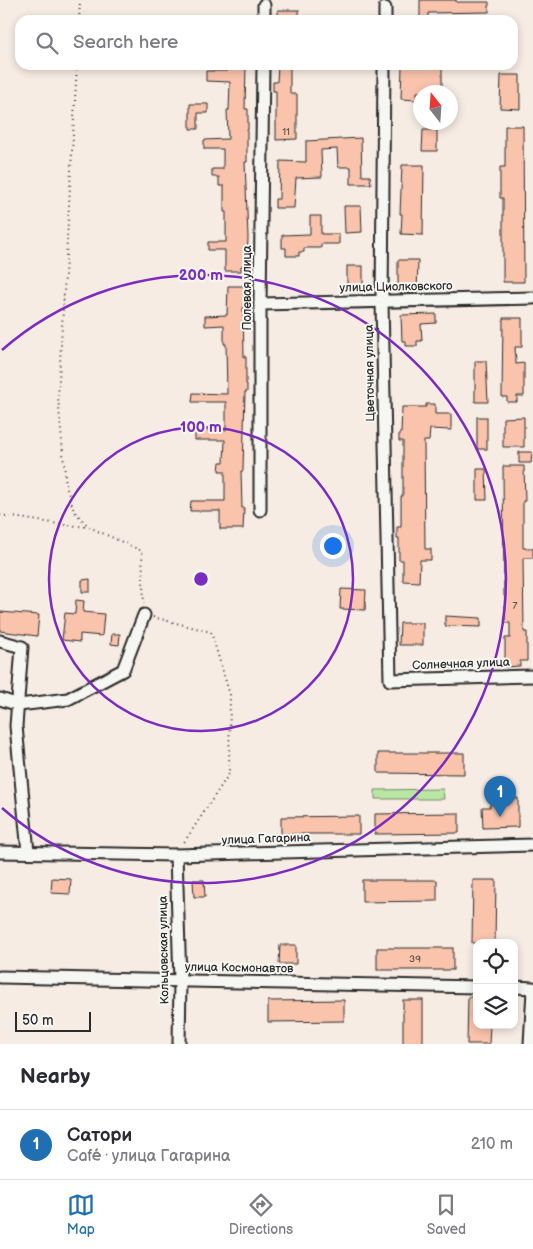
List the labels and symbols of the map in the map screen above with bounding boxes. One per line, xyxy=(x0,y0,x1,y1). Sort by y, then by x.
north arrow xyxy=(413,85,458,130)
house number: 11 xyxy=(282,126,290,138)
street label: Полевая улица xyxy=(240,245,255,331)
text: 200 m xyxy=(179,266,223,285)
street label: улица Циолковского xyxy=(339,279,453,295)
street label: Цветочная улица xyxy=(362,324,378,422)
text: 100 m xyxy=(180,418,222,437)
your location xyxy=(320,533,346,559)
centre of rings xyxy=(192,570,210,588)
house number: 7 xyxy=(513,600,518,612)
street label: Солнечная улица xyxy=(412,655,510,673)
pin: 1 xyxy=(484,776,516,817)
street label: улица Гагарина xyxy=(221,830,311,848)
street label: Кольцовская улица xyxy=(156,896,172,1004)
house number: 39 xyxy=(409,953,421,965)
street label: улица Космонавтов xyxy=(185,960,294,976)
scale bar xyxy=(15,1009,91,1032)

